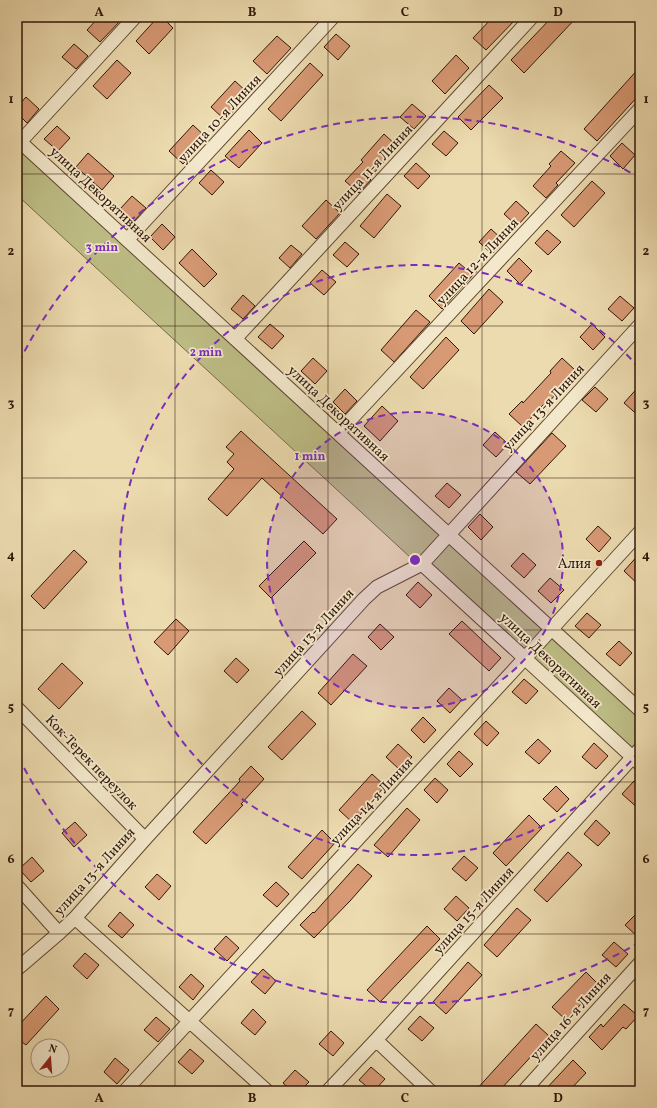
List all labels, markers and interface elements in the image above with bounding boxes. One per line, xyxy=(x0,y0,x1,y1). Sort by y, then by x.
text: A xyxy=(94,4,104,22)
text: B xyxy=(248,4,257,22)
text: C xyxy=(401,4,409,22)
text: D xyxy=(553,4,563,22)
street label: улица 10-я Линия xyxy=(174,71,266,167)
text: 1 xyxy=(8,91,14,109)
text: 1 xyxy=(643,91,649,109)
street label: улица 11-я Линия xyxy=(328,121,418,215)
street label: улица Декоративная xyxy=(45,143,155,247)
street label: улица 12-я Линия xyxy=(433,214,524,310)
text: 3 min xyxy=(86,240,118,256)
text: 2 xyxy=(8,243,15,261)
text: 2 xyxy=(643,243,650,261)
text: 2 min xyxy=(190,345,222,361)
street label: улица 13-я Линия xyxy=(499,360,589,456)
street label: улица Декоративная xyxy=(283,362,393,466)
text: 3 xyxy=(8,395,15,413)
text: 3 xyxy=(643,395,650,413)
text: 1 min xyxy=(295,449,326,465)
text: 4 xyxy=(7,547,15,565)
text: 4 xyxy=(642,547,650,565)
centre of rings xyxy=(408,553,422,567)
place label: Алия xyxy=(558,555,591,574)
marker: Алия xyxy=(594,558,604,568)
street label: улица 13-я Линия xyxy=(269,585,359,681)
street label: улица Декоративная xyxy=(495,609,605,713)
text: 5 xyxy=(8,699,14,717)
text: 5 xyxy=(643,699,649,717)
street label: Кок-Терек переулок xyxy=(40,711,142,815)
street label: улица 14-я Линия xyxy=(327,754,418,850)
street label: улица 13-я Линия xyxy=(50,824,140,920)
text: 6 xyxy=(7,851,15,869)
text: 6 xyxy=(642,851,650,869)
street label: улица 15-я Линия xyxy=(429,863,519,959)
street label: улица 16-я Линия xyxy=(526,969,616,1065)
text: 7 xyxy=(8,1003,14,1021)
text: 7 xyxy=(643,1003,649,1021)
north arrow xyxy=(30,1038,70,1078)
text: N xyxy=(46,1042,59,1058)
text: A xyxy=(94,1090,104,1108)
text: B xyxy=(248,1090,257,1108)
text: C xyxy=(401,1090,409,1108)
text: D xyxy=(553,1090,563,1108)

